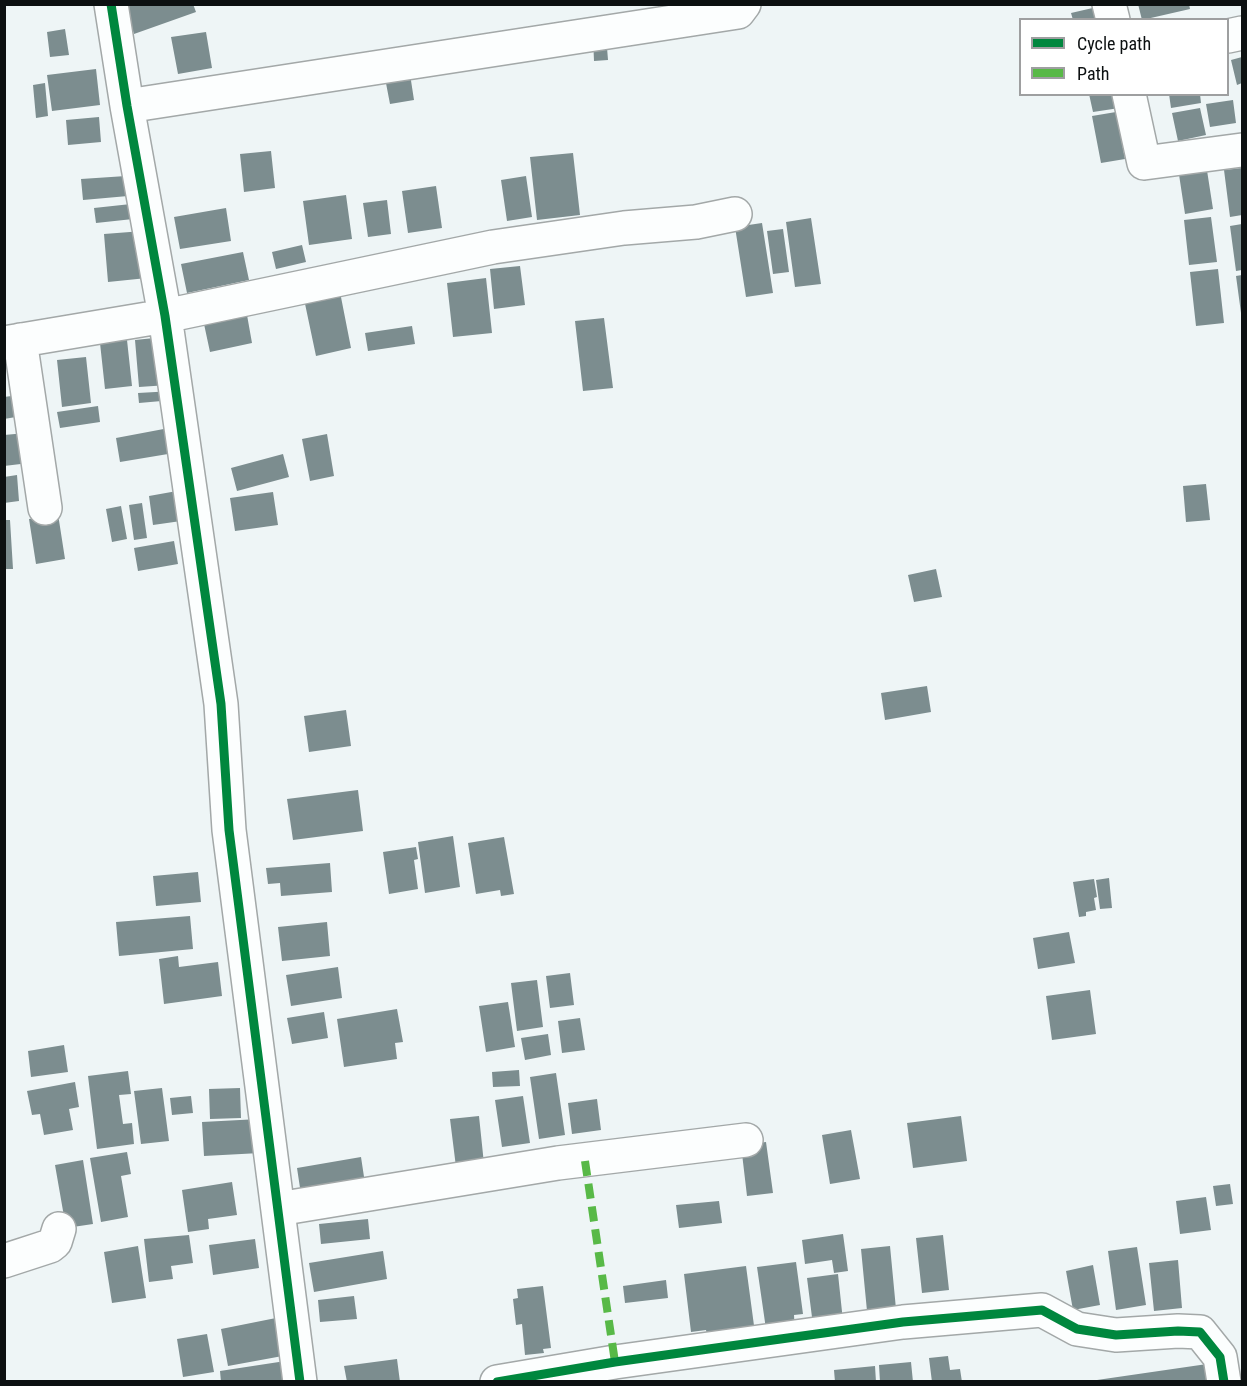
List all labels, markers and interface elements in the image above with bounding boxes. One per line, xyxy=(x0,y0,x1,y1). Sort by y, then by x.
legend xyxy=(1019,18,1229,96)
text: Cycle path xyxy=(1077,33,1151,54)
text: Path xyxy=(1077,63,1110,84)

